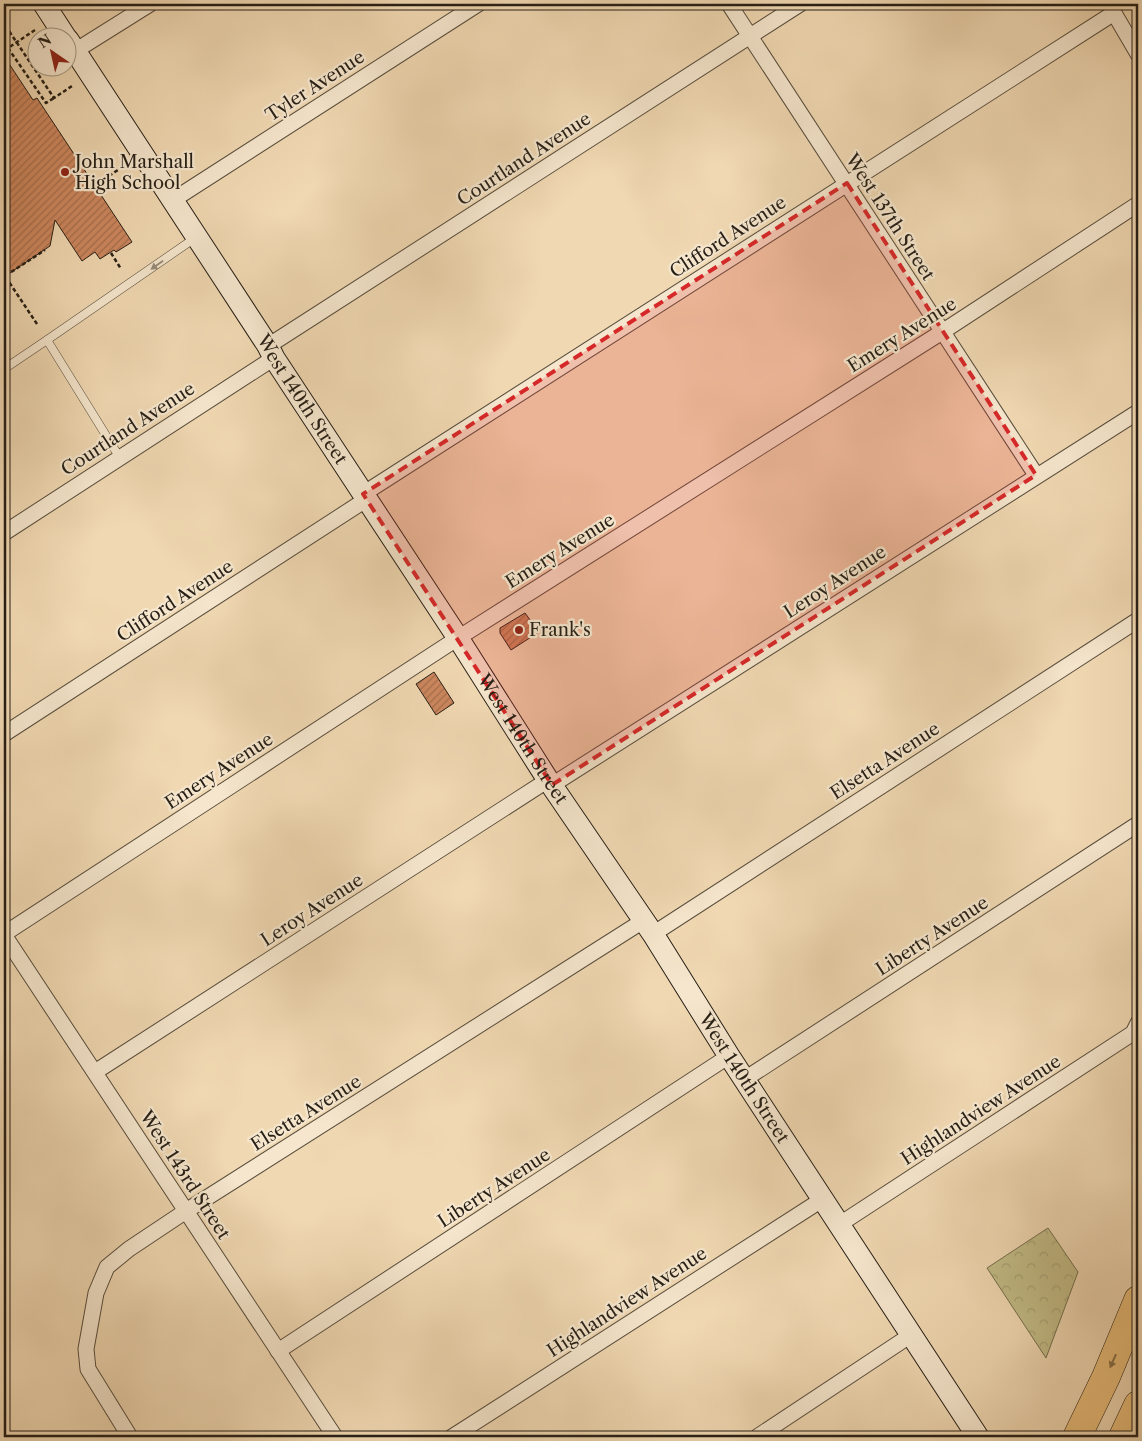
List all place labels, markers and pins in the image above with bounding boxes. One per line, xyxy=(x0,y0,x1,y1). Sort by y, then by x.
place label: John Marshall High School xyxy=(72,151,194,194)
marker: John Marshall High School xyxy=(59,166,71,178)
place label: Frank's xyxy=(529,619,591,641)
marker: Frank's xyxy=(513,624,525,636)

